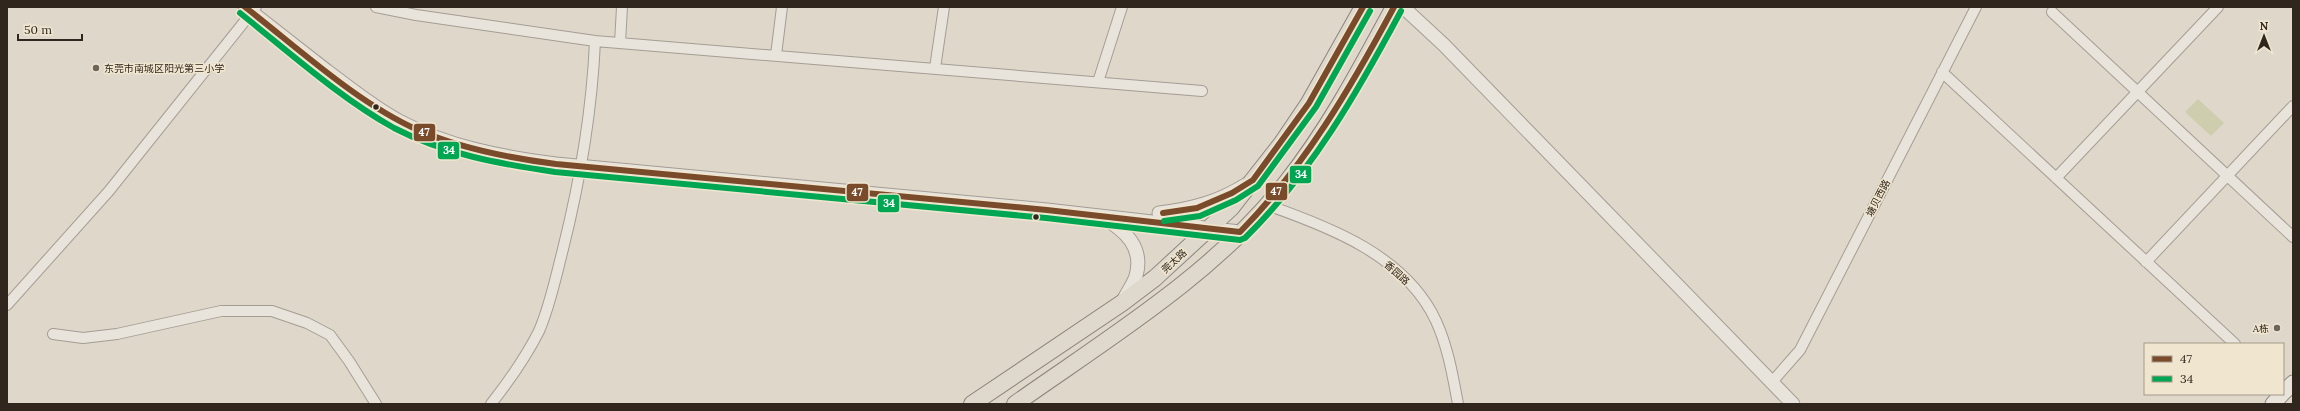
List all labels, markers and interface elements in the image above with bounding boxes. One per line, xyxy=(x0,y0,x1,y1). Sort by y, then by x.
scale bar xyxy=(18,16,82,42)
north arrow xyxy=(2244,16,2284,56)
text: N xyxy=(2260,19,2269,33)
text: 50 m xyxy=(24,22,52,37)
place label: 东莞市南城区阳光第三小学 xyxy=(104,62,224,75)
marker: 东莞市南城区阳光第三小学 xyxy=(91,63,101,73)
unlabelled marker xyxy=(371,102,381,112)
line badge: 47 xyxy=(413,123,436,142)
text: 47 xyxy=(418,125,430,139)
line badge: 34 xyxy=(437,141,460,160)
text: 34 xyxy=(443,143,455,157)
line badge: 34 xyxy=(1289,165,1312,184)
text: 34 xyxy=(1295,167,1307,181)
street label: 塘贝西路 xyxy=(1863,177,1893,219)
line badge: 47 xyxy=(1265,182,1288,201)
line badge: 47 xyxy=(846,183,869,202)
text: 47 xyxy=(1270,184,1282,198)
text: 47 xyxy=(851,185,863,199)
line badge: 34 xyxy=(877,194,900,213)
text: 34 xyxy=(883,196,895,210)
unlabelled marker xyxy=(1031,212,1041,222)
street label: 莞太路 xyxy=(1159,246,1189,276)
street label: 香园路 xyxy=(1382,258,1412,288)
place label: A栋 xyxy=(2252,322,2269,335)
marker: A栋 xyxy=(2272,323,2282,333)
legend xyxy=(2144,343,2284,395)
text: 47 xyxy=(2180,351,2193,366)
text: 34 xyxy=(2180,371,2194,386)

